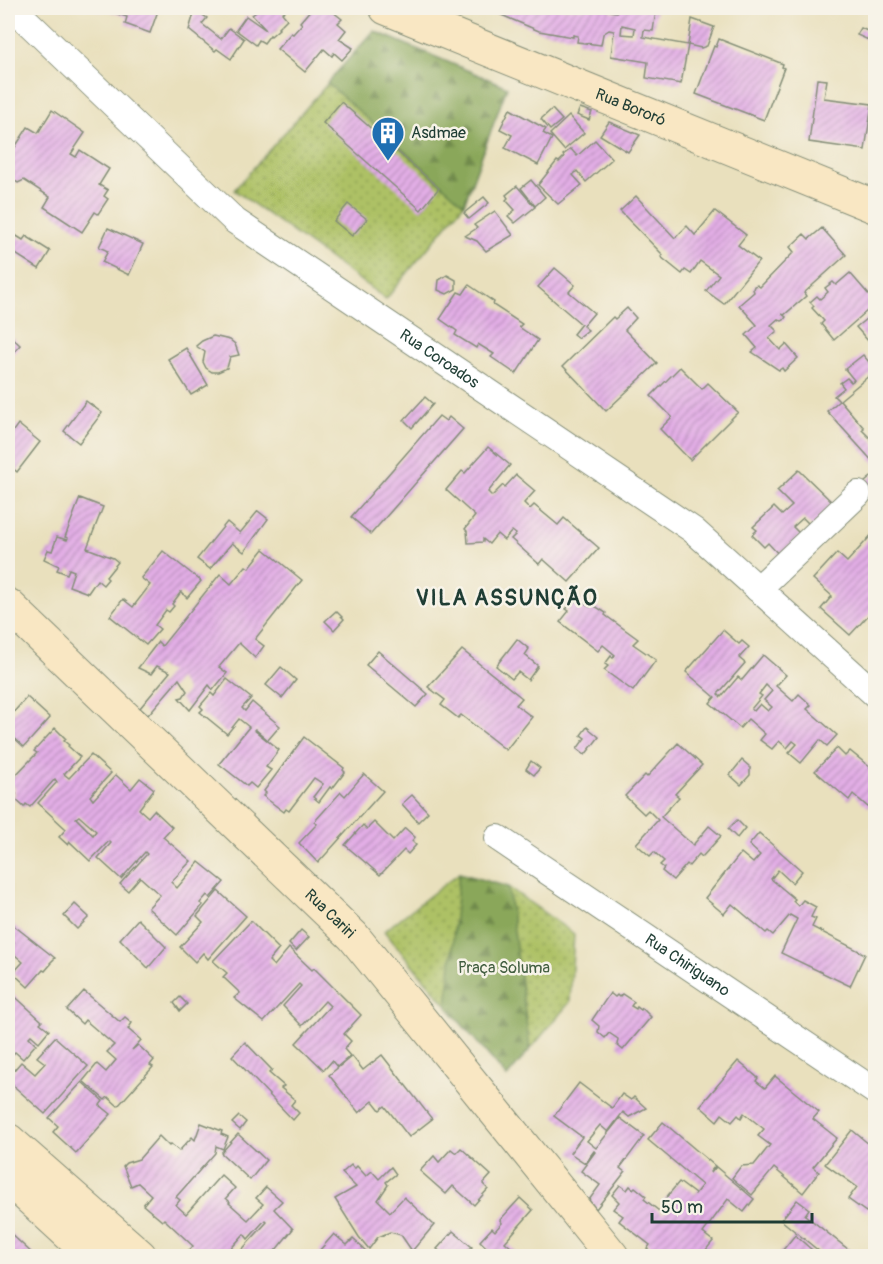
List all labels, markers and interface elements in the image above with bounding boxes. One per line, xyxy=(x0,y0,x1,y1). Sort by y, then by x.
street label: Rua Bororó xyxy=(592,84,669,131)
building icon: Asdmae xyxy=(370,115,406,162)
place label: Asdmae xyxy=(411,123,466,143)
street label: Rua Coroados xyxy=(396,325,483,393)
district label: VILA ASSUNÇÃO xyxy=(416,584,598,612)
street label: Rua Cariri xyxy=(300,885,359,943)
street label: Rua Chiriguano xyxy=(641,929,734,1001)
park label: Praça Soluma xyxy=(458,958,550,978)
scale bar xyxy=(652,1186,812,1224)
text: 50 m xyxy=(661,1196,703,1219)

